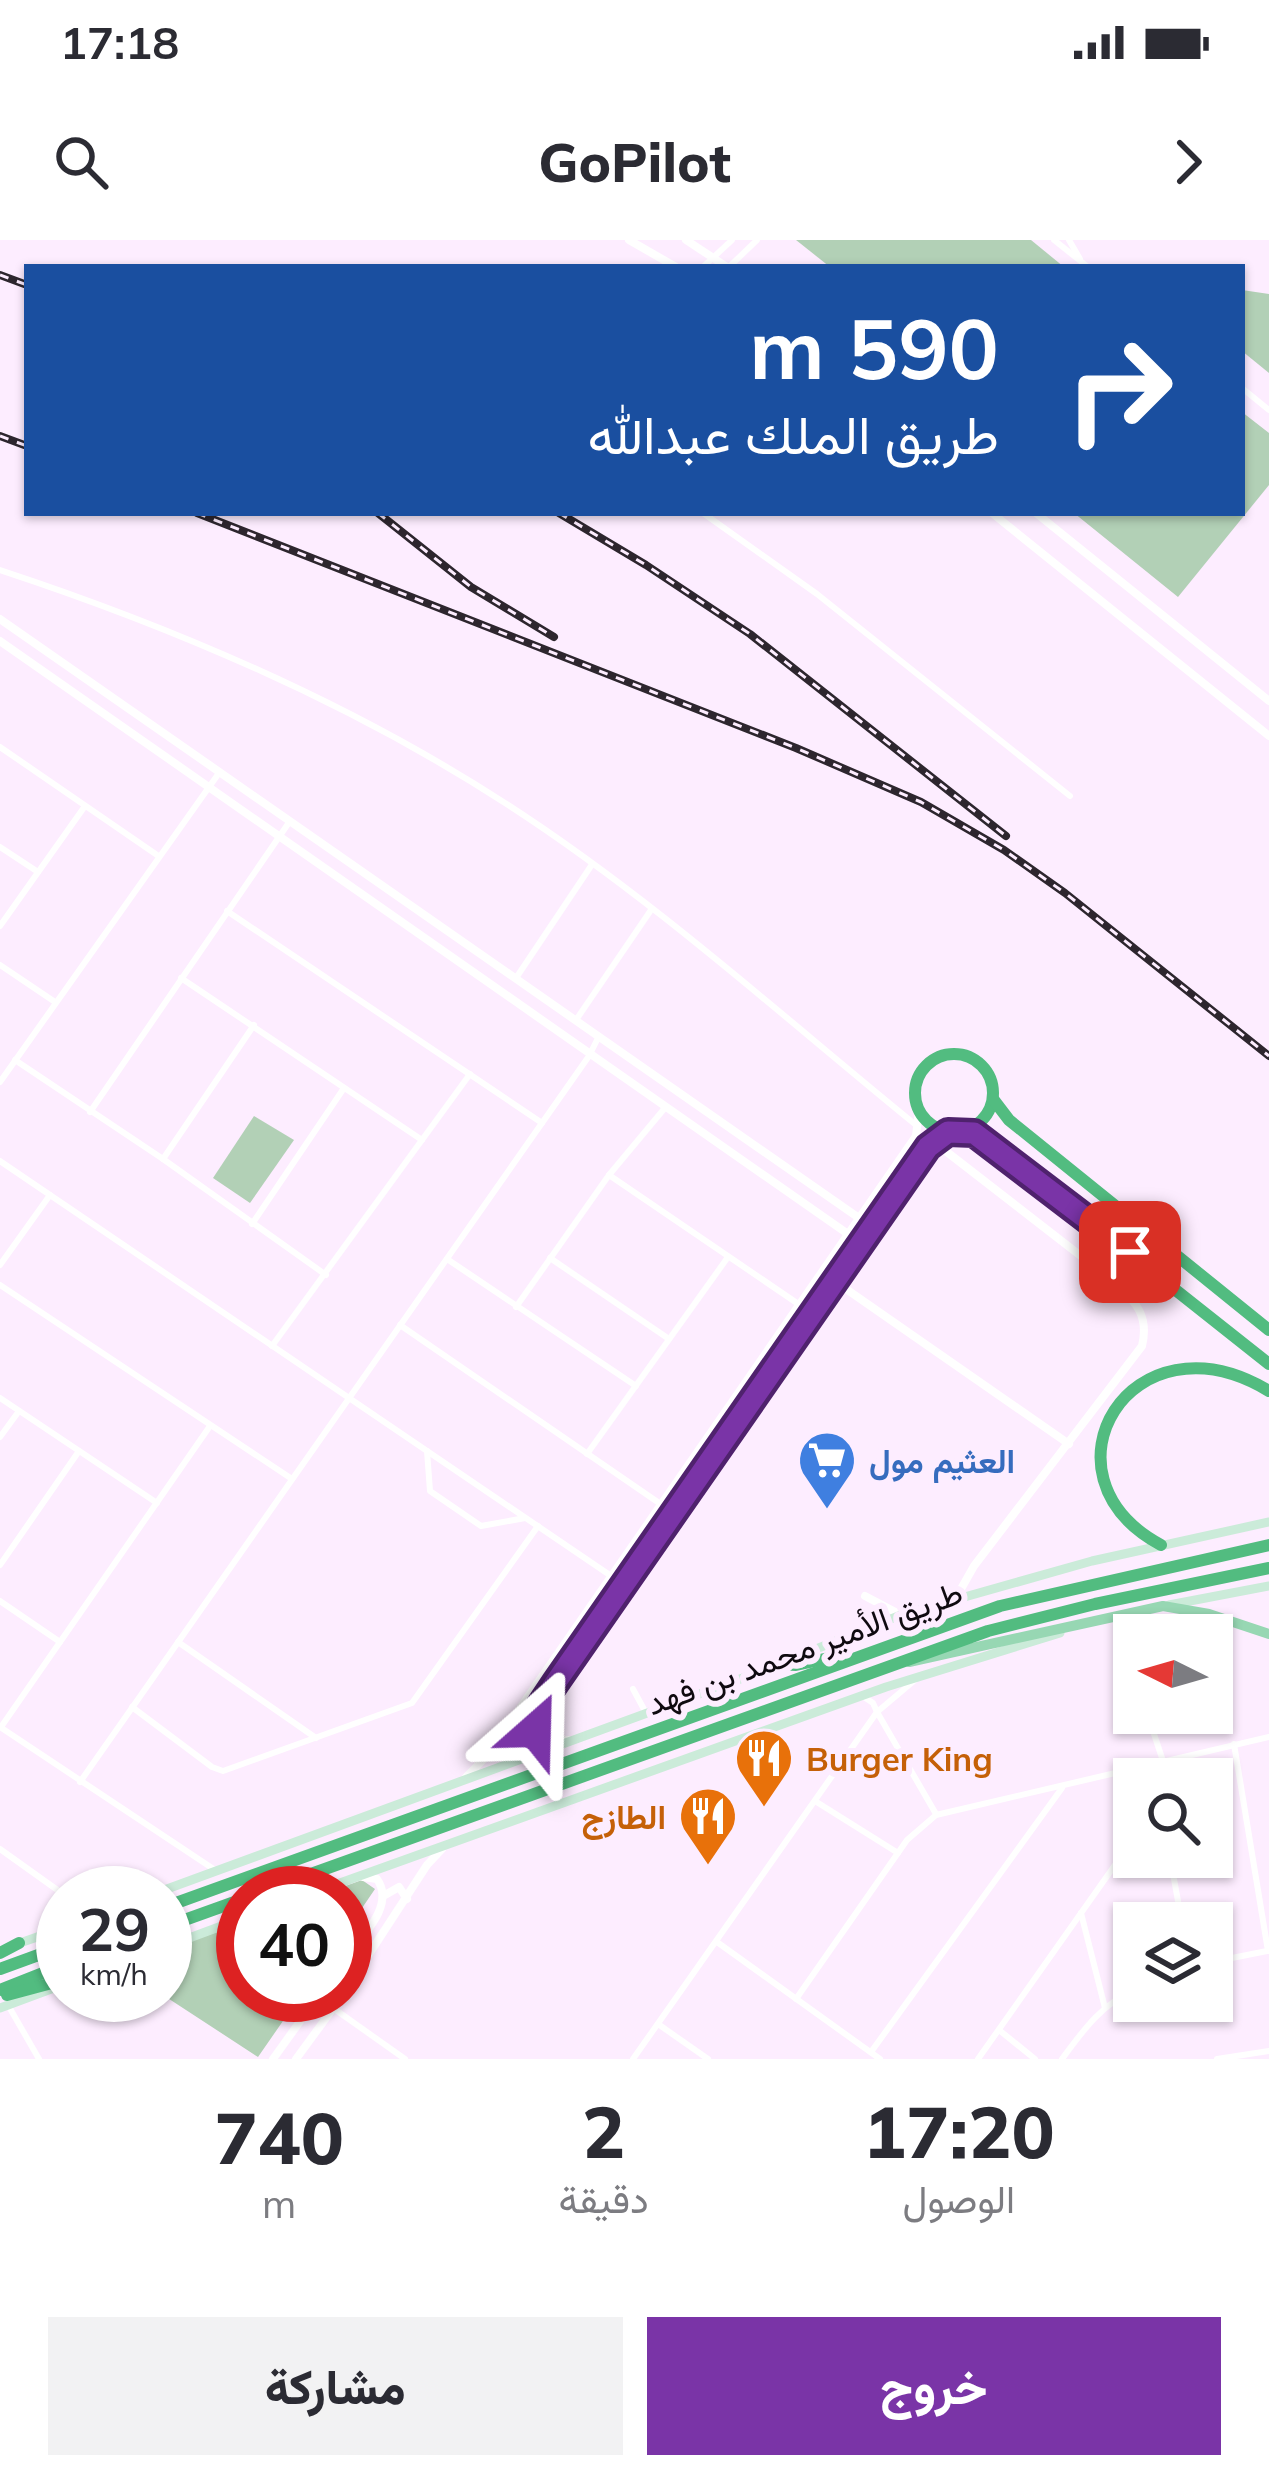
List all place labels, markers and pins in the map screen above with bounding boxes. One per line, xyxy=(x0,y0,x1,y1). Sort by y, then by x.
pin xyxy=(1079,1201,1181,1303)
supermarket icon: العثيم مول xyxy=(796,1429,858,1511)
place label: العثيم مول xyxy=(869,1440,1015,1483)
restaurant icon: Burger King xyxy=(733,1727,795,1809)
place label: Burger King xyxy=(806,1738,993,1779)
restaurant icon: الطازج xyxy=(677,1785,739,1867)
place label: الطازج xyxy=(581,1796,666,1840)

